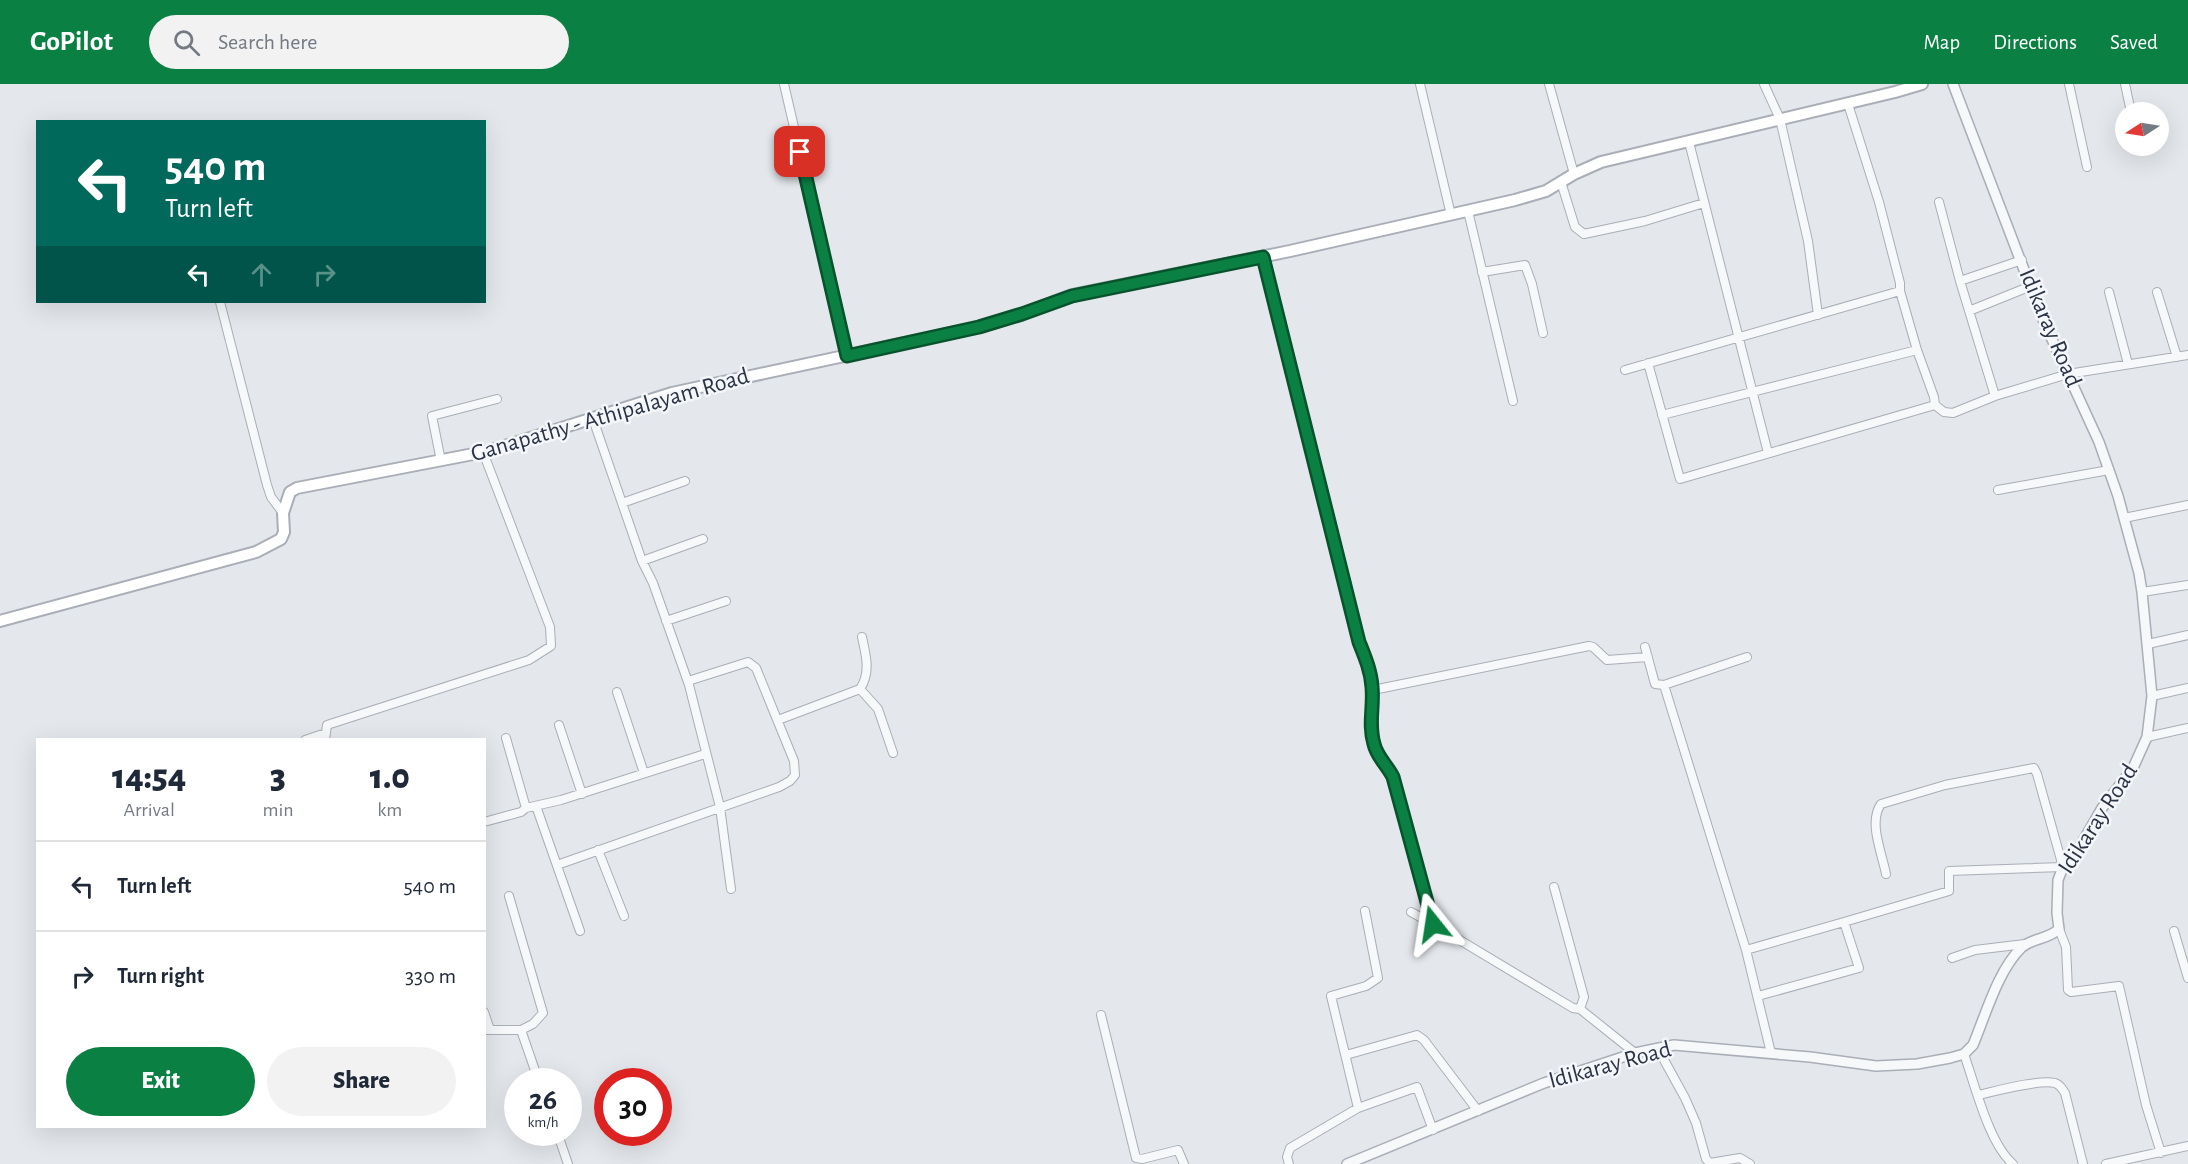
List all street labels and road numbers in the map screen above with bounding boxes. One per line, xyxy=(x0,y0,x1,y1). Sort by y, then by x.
street label: Idikaray Road xyxy=(2014,265,2086,391)
street label: Ganapathy - Athipalayam Road xyxy=(468,364,752,466)
street label: Idikaray Road xyxy=(2054,760,2142,878)
street label: Idikaray Road xyxy=(1546,1037,1674,1093)

